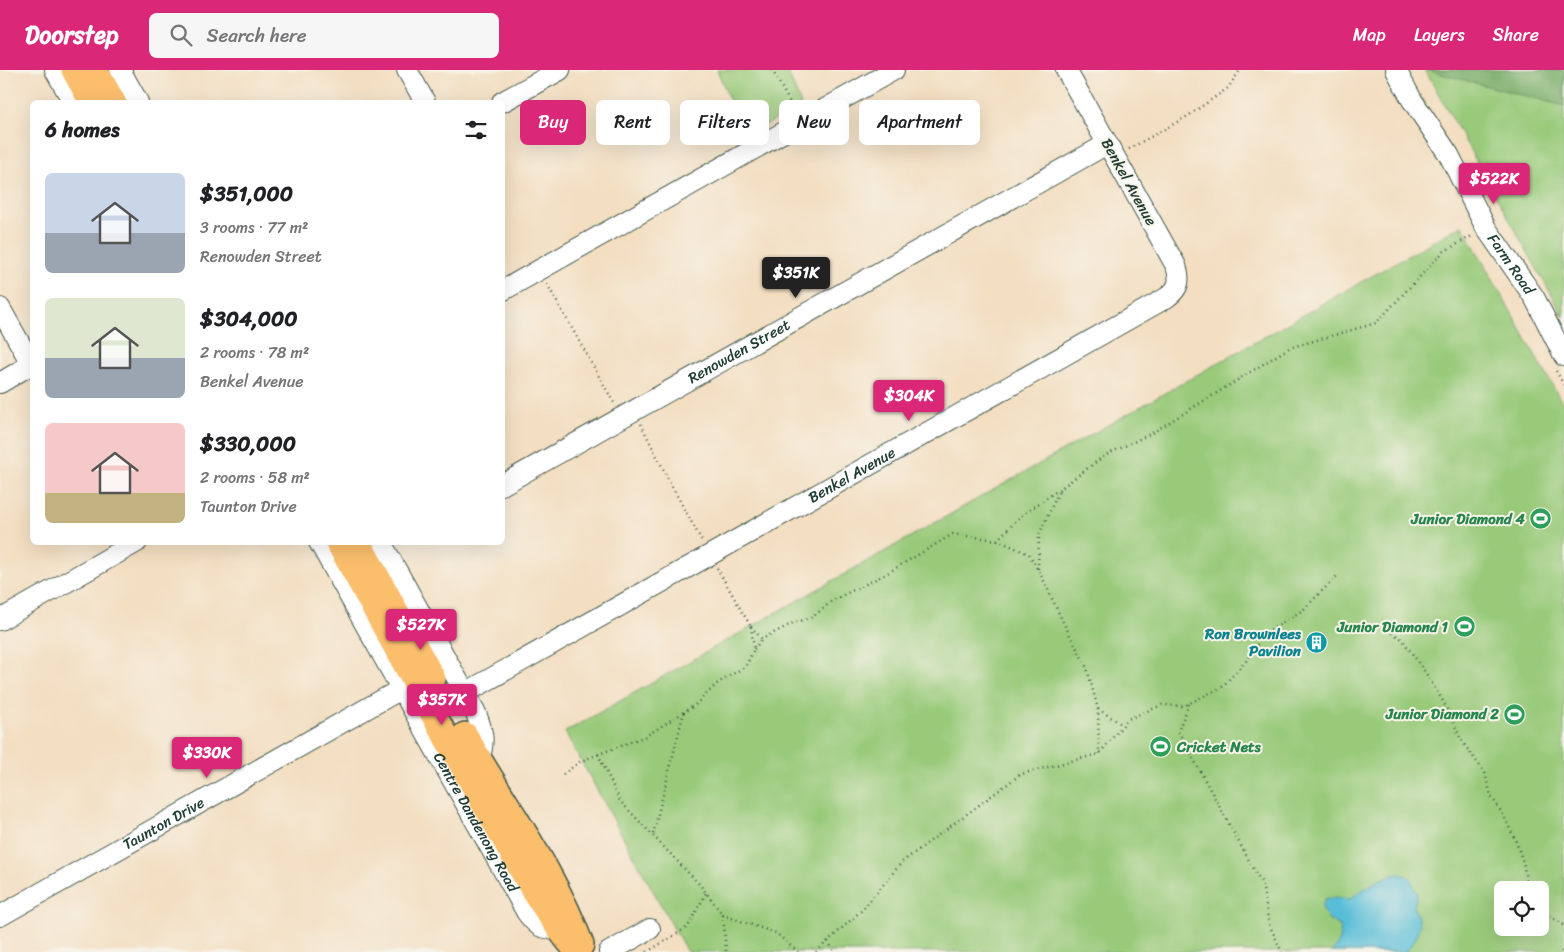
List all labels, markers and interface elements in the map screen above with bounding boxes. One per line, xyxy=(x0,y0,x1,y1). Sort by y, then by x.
search box xyxy=(149,13,499,58)
text: Doorstep xyxy=(25,14,119,56)
text: Search here xyxy=(207,19,307,52)
text: Map xyxy=(1353,19,1386,51)
text: Layers xyxy=(1414,19,1465,51)
text: Share xyxy=(1493,19,1539,51)
icon: search xyxy=(167,21,195,49)
chip: Buy xyxy=(520,100,586,145)
chip: Rent xyxy=(596,100,670,145)
chip: Filters xyxy=(680,100,769,145)
chip: New xyxy=(779,100,849,145)
chip: Apartment xyxy=(859,100,980,145)
text: 6 homes xyxy=(45,111,120,149)
icon: filters xyxy=(462,116,490,144)
street label: Benkel Avenue xyxy=(1094,133,1164,231)
pin: $522K xyxy=(1459,162,1529,205)
text: $522K xyxy=(1470,164,1518,193)
text: $351,000 xyxy=(200,175,293,213)
icon: home xyxy=(85,193,145,253)
text: 3 rooms · 77 m² xyxy=(200,213,308,242)
street label: Farm Road xyxy=(1481,228,1542,301)
text: Renowden Street xyxy=(200,242,322,271)
pin: $351K xyxy=(761,256,831,299)
text: $351K xyxy=(773,258,819,287)
text: $304,000 xyxy=(200,300,298,338)
street label: Renowden Street xyxy=(683,312,795,391)
icon: home xyxy=(85,318,145,378)
text: 2 rooms · 78 m² xyxy=(200,338,309,367)
text: Benkel Avenue xyxy=(200,367,303,396)
pin: $304K xyxy=(874,380,944,422)
text: $304K xyxy=(884,381,934,410)
text: $330,000 xyxy=(200,425,296,463)
street label: Benkel Avenue xyxy=(803,440,901,510)
icon: home xyxy=(85,443,145,503)
text: 2 rooms · 58 m² xyxy=(200,463,310,492)
text: Taunton Drive xyxy=(200,492,297,521)
place label: Junior Diamond 4 xyxy=(1410,506,1526,532)
sports icon: Junior Diamond 4 xyxy=(1529,507,1553,531)
pin: $527K xyxy=(386,608,456,651)
text: $527K xyxy=(397,610,445,639)
place label: Junior Diamond 1 xyxy=(1336,614,1449,640)
sports icon: Junior Diamond 1 xyxy=(1452,615,1476,639)
place label: Ron Brownlees Pavilion xyxy=(1204,621,1302,664)
building icon: Ron Brownlees Pavilion xyxy=(1305,631,1329,655)
pin: $357K xyxy=(407,684,477,726)
text: $357K xyxy=(418,685,466,714)
place label: Junior Diamond 2 xyxy=(1385,701,1499,727)
sports icon: Junior Diamond 2 xyxy=(1503,702,1527,726)
place label: Cricket Nets xyxy=(1176,734,1261,760)
sports icon: Cricket Nets xyxy=(1149,735,1173,759)
pin: $330K xyxy=(172,736,242,779)
text: $330K xyxy=(183,738,231,767)
street label: Centre Dandenong Road xyxy=(426,747,526,898)
street label: Taunton Drive xyxy=(118,790,210,857)
map controls xyxy=(1494,881,1549,936)
button: locate xyxy=(1494,881,1549,936)

